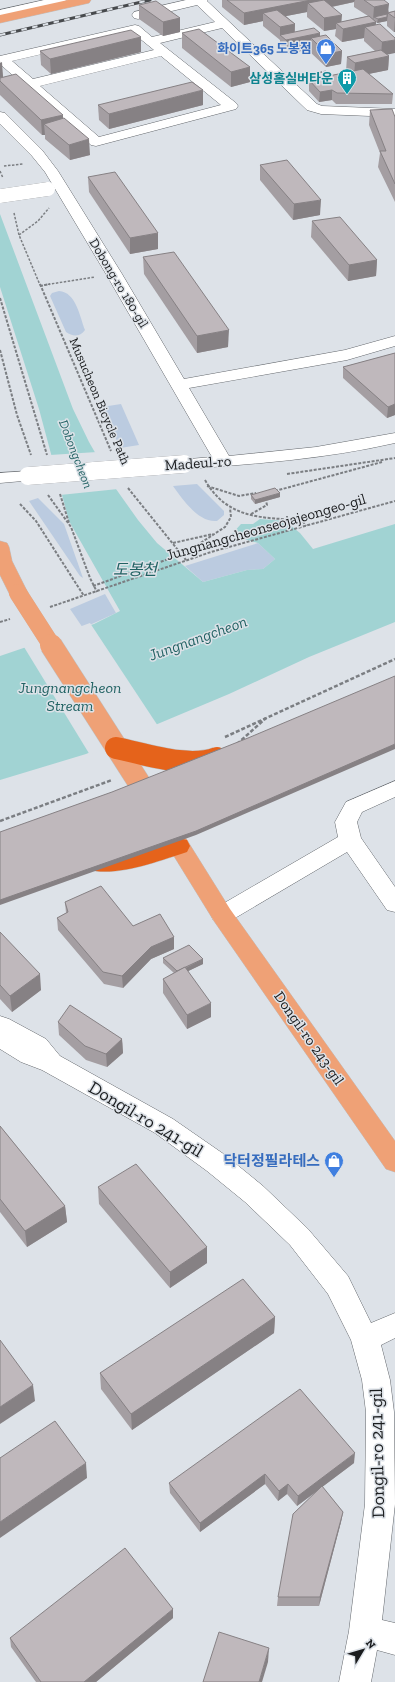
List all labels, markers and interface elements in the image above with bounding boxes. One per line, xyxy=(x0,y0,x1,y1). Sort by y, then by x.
shop icon: 화이트365 도봉점 xyxy=(315,37,337,65)
place label: 화이트365 도봉점 xyxy=(217,41,312,56)
building icon: 삼성홈실버타운 xyxy=(336,67,358,95)
place label: 삼성홈실버타운 xyxy=(249,71,333,86)
street label: Dobong-ro 180-gil xyxy=(86,236,152,331)
street label: Musucheon Bicycle Path xyxy=(66,335,134,467)
water label: Dobongcheon xyxy=(56,417,96,491)
street label: Madeul-ro xyxy=(164,452,232,474)
street label: Jungnangcheonseojajeongeo-gil xyxy=(164,490,368,564)
water label: 도봉천 xyxy=(113,560,159,579)
water label: Jungnangcheon xyxy=(145,611,250,665)
water label: Jungnangcheon Stream xyxy=(18,678,121,715)
street label: Dongil-ro 243-gil xyxy=(270,988,348,1088)
street label: Dongil-ro 241-gil xyxy=(85,1076,208,1162)
shop icon: 닥터정필라테스 xyxy=(323,1150,345,1178)
place label: 닥터정필라테스 xyxy=(223,1152,320,1170)
street label: Dongil-ro 241-gil xyxy=(365,1388,389,1518)
north arrow xyxy=(343,1630,383,1670)
text: N xyxy=(363,1637,379,1652)

